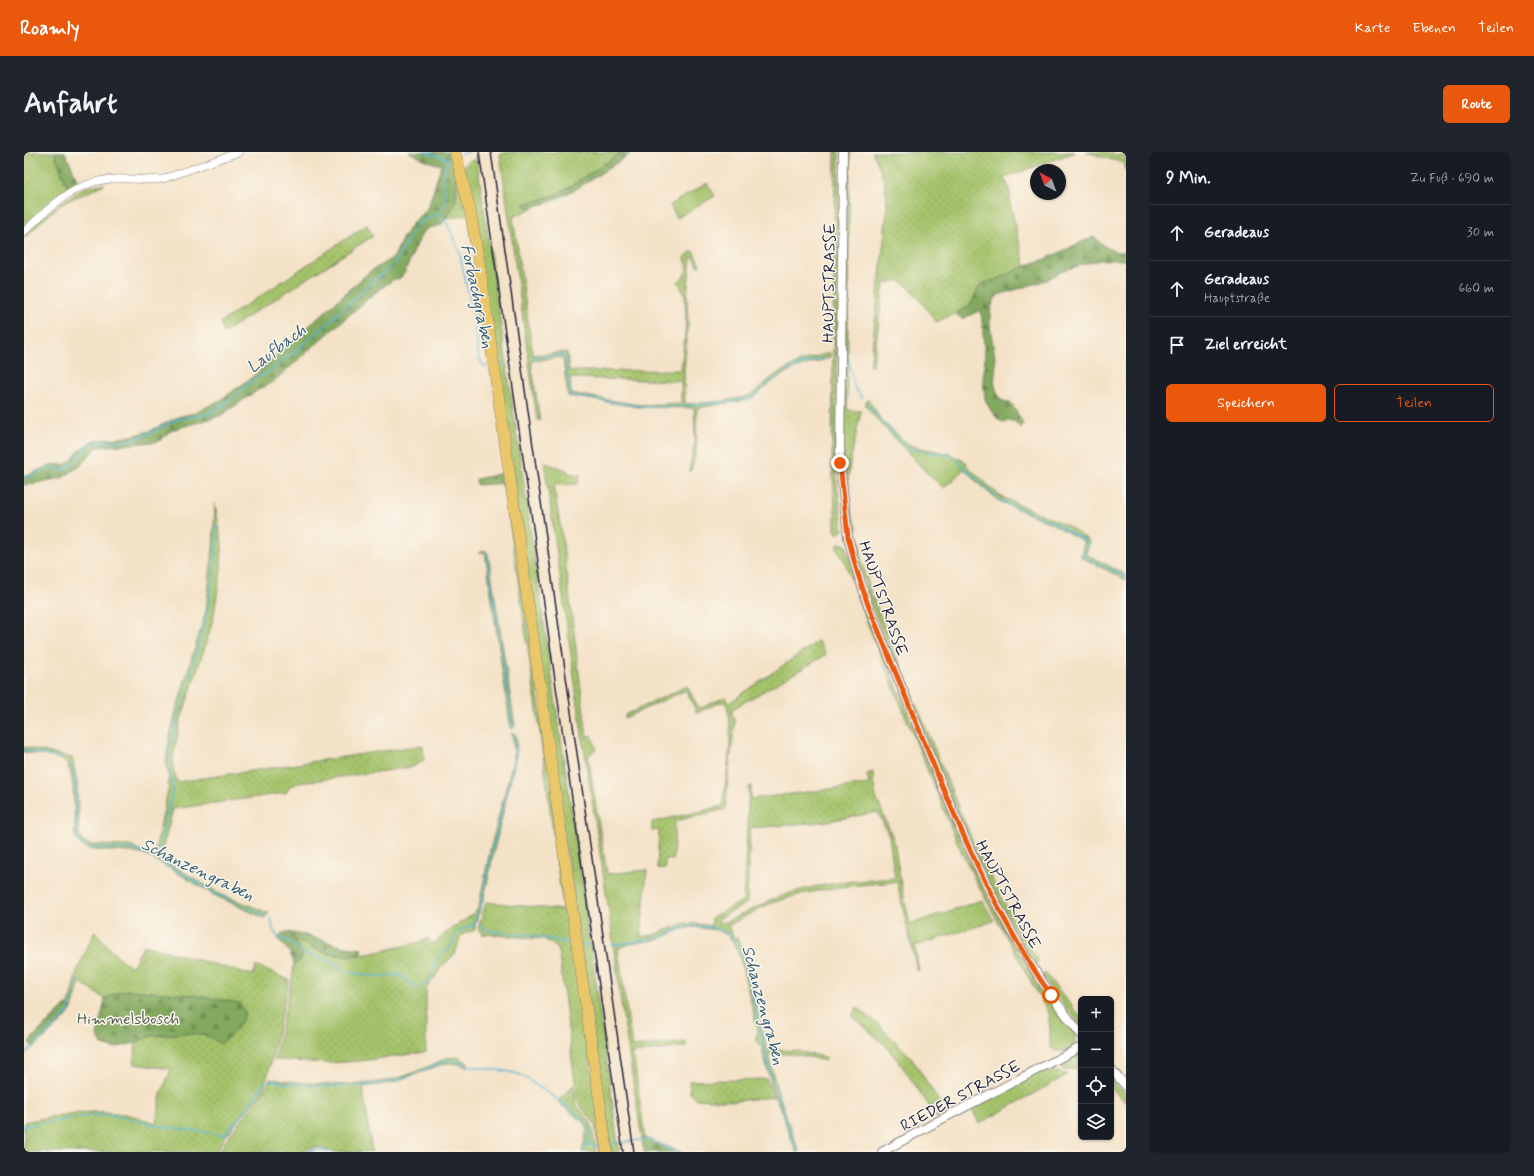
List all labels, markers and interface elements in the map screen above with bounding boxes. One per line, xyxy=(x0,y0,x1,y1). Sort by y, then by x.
text: Roamly xyxy=(20,16,79,41)
text: Karte xyxy=(1355,19,1390,37)
text: Ebenen xyxy=(1412,19,1456,37)
text: Teilen xyxy=(1478,19,1514,37)
button: Route xyxy=(1443,85,1510,123)
text: Anfahrt xyxy=(24,86,117,123)
north arrow xyxy=(1030,164,1066,200)
text: 9 Min. xyxy=(1166,167,1211,189)
text: Zu Fuß · 690 m xyxy=(1410,170,1494,187)
icon: ahead xyxy=(1166,222,1188,244)
street label: HAUPTSTRASSE xyxy=(818,223,841,343)
text: Geradeaus xyxy=(1204,223,1269,243)
text: 30 m xyxy=(1467,224,1494,241)
water label: Forbachgraben xyxy=(454,242,499,350)
text: Geradeaus xyxy=(1204,270,1269,290)
icon: ahead xyxy=(1166,278,1188,300)
text: 660 m xyxy=(1458,280,1494,297)
text: Hauptstraße xyxy=(1204,290,1270,307)
water label: Laufbach xyxy=(243,319,311,378)
icon: arrive xyxy=(1166,334,1188,356)
text: Ziel erreicht xyxy=(1204,335,1287,355)
button: Speichern xyxy=(1166,384,1326,422)
button: Teilen xyxy=(1334,384,1494,422)
route end xyxy=(831,454,849,472)
street label: HAUPTSTRASSE xyxy=(853,538,912,659)
water label: Schanzengraben xyxy=(137,833,258,908)
street label: HAUPTSTRASSE xyxy=(970,837,1045,953)
water label: Schanzengraben xyxy=(736,943,790,1068)
route start xyxy=(1042,986,1060,1004)
map controls xyxy=(1078,996,1114,1140)
button: + xyxy=(1078,996,1114,1032)
park label: Himmelsbosch xyxy=(77,1009,179,1030)
button: − xyxy=(1078,1032,1114,1068)
street label: RIEDER STRASSE xyxy=(897,1056,1024,1137)
button: locate xyxy=(1078,1068,1114,1104)
button: layers xyxy=(1078,1104,1114,1140)

